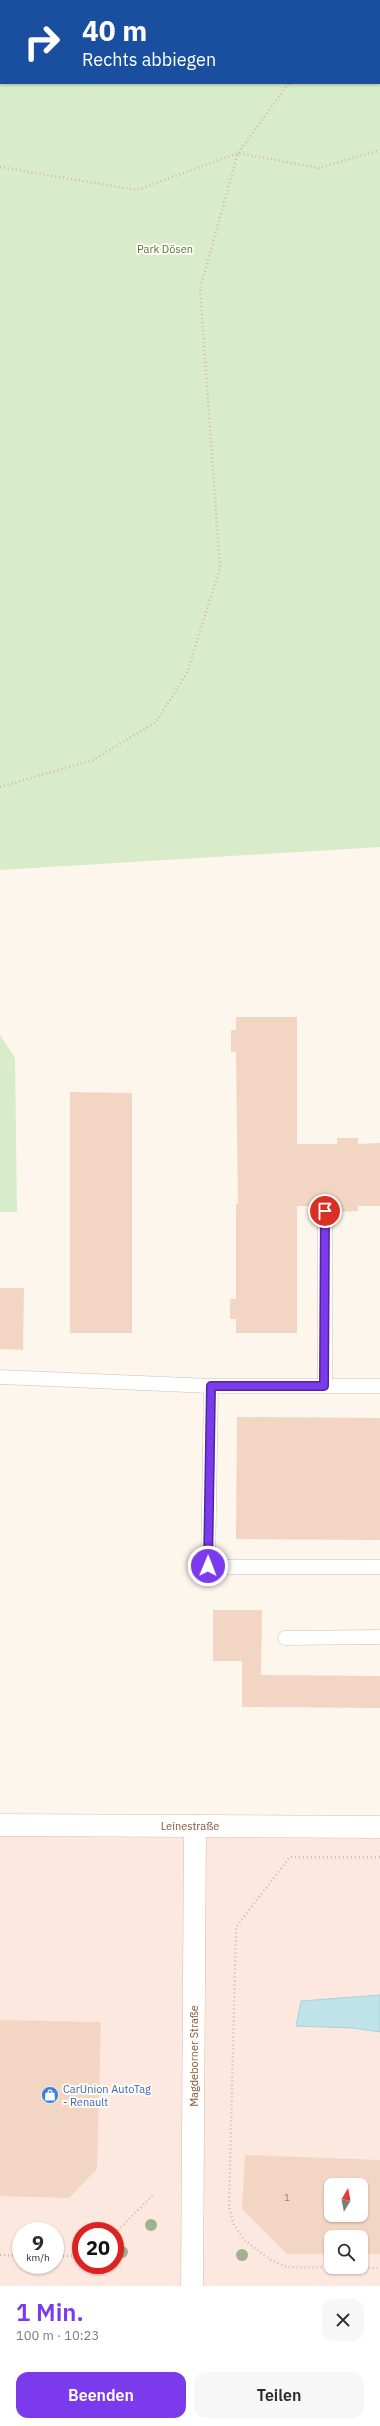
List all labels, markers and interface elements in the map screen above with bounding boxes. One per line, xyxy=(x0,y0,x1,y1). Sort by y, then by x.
text: 40 m xyxy=(82,12,147,49)
icon: right xyxy=(16,16,68,68)
text: Rechts abbiegen xyxy=(82,48,216,71)
park label: Park Dösen xyxy=(137,242,193,256)
pin xyxy=(308,1194,342,1228)
icon: arrive xyxy=(314,1200,336,1222)
position arrow xyxy=(187,1545,229,1587)
street label: Leinestraße xyxy=(161,1819,219,1833)
street label: Magdeborner Straße xyxy=(187,2005,201,2107)
place label: CarUnion AutoTag - Renault xyxy=(63,2082,151,2109)
shop icon: CarUnion AutoTag - Renault xyxy=(40,2085,60,2105)
north arrow xyxy=(324,2178,368,2222)
map controls xyxy=(324,2178,368,2274)
house number: 1 xyxy=(284,2192,290,2203)
speed limit sign: 20 xyxy=(72,2222,124,2274)
text: 9 xyxy=(32,2229,44,2256)
button: search xyxy=(324,2230,368,2274)
text: km/h xyxy=(26,2251,50,2264)
text: 1 Min. xyxy=(16,2296,84,2328)
button: close xyxy=(322,2299,364,2341)
text: 100 m · 10:23 xyxy=(16,2327,99,2344)
button: Beenden xyxy=(16,2372,186,2418)
button: Teilen xyxy=(194,2372,364,2418)

